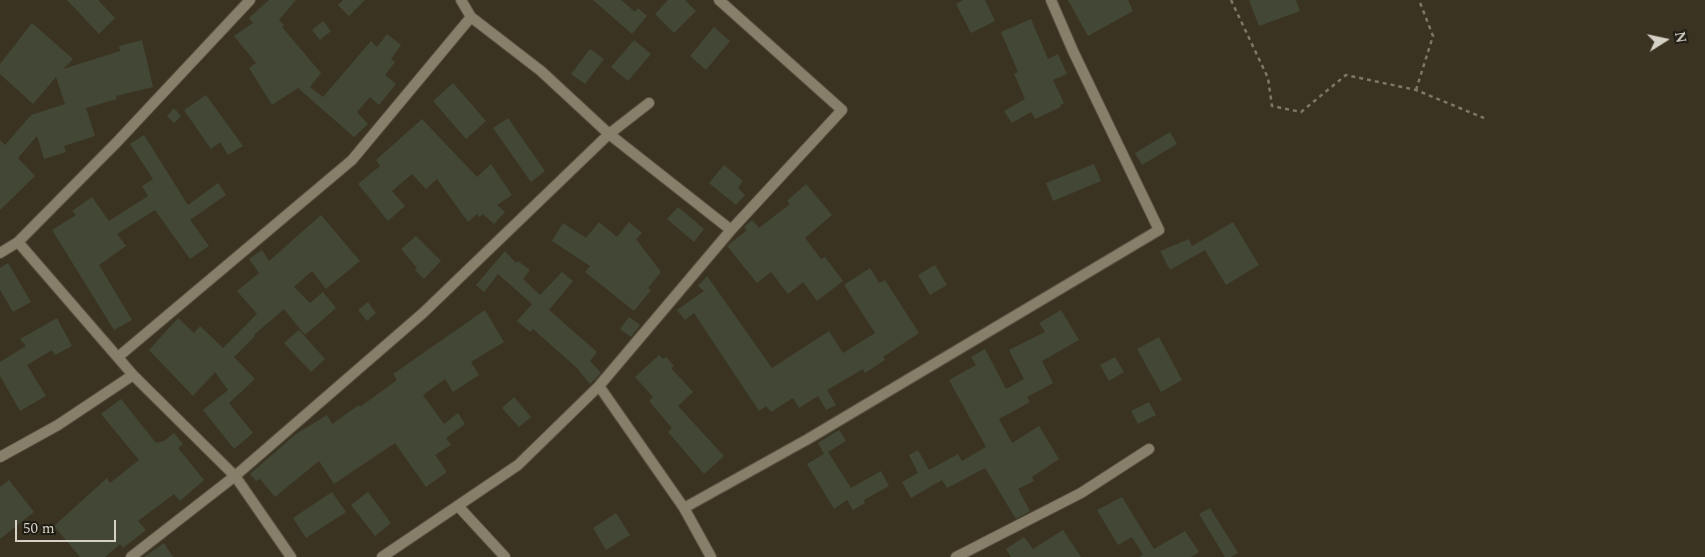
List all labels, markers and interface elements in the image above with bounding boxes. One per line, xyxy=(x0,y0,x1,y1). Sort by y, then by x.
north arrow xyxy=(1640,15,1690,65)
text: N xyxy=(1669,30,1692,45)
scale bar xyxy=(18,510,119,542)
text: 50 m xyxy=(23,517,55,540)

